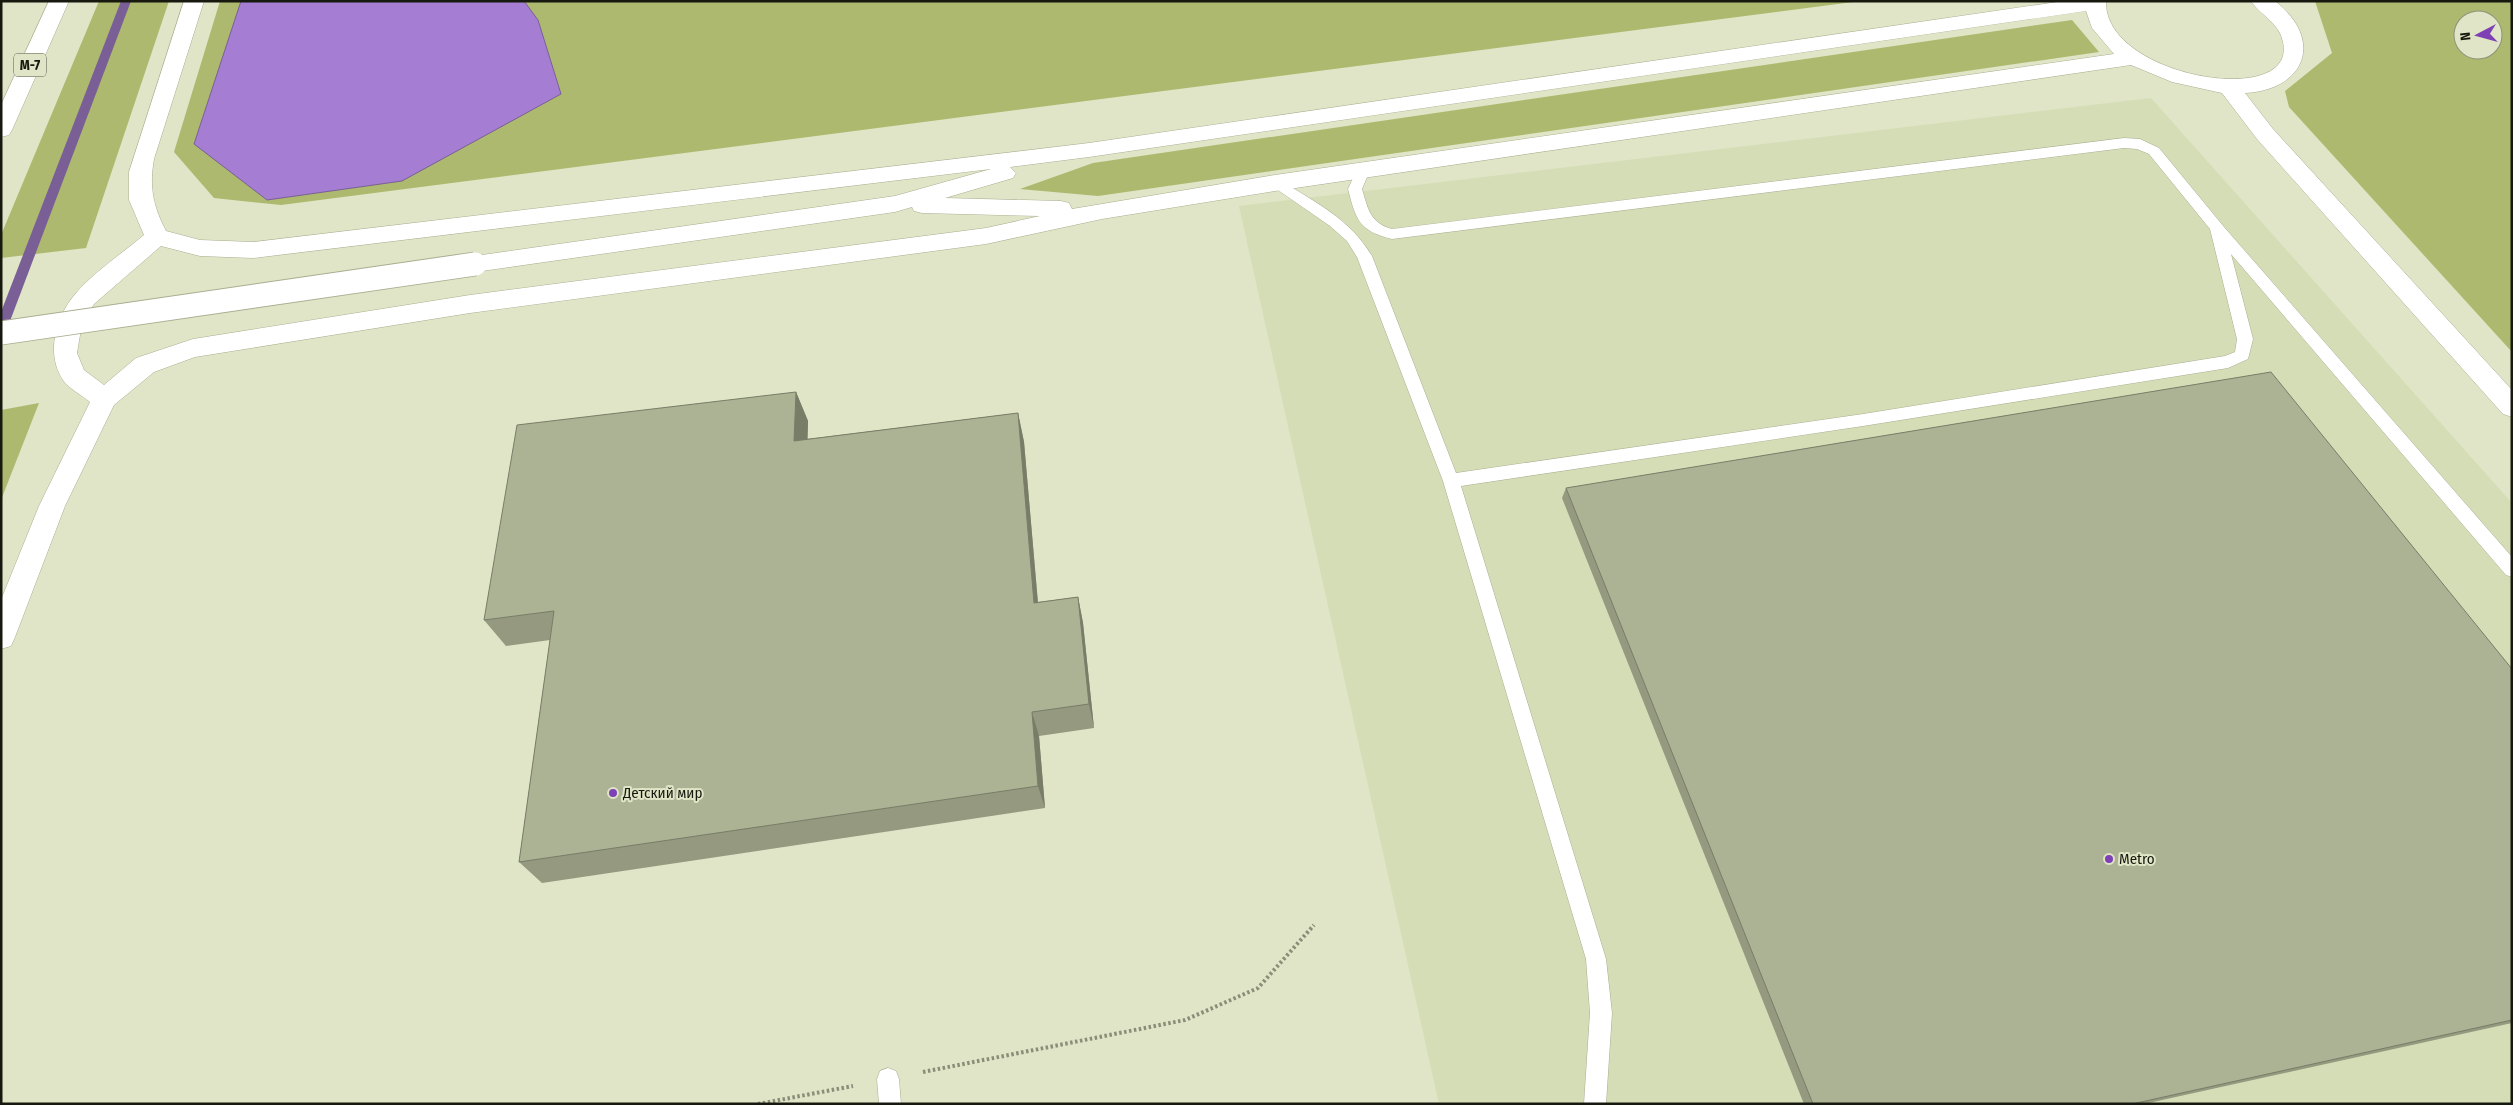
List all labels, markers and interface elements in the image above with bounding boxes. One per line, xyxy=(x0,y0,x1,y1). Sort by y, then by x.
north arrow xyxy=(2453,10,2503,60)
text: N xyxy=(2457,31,2474,41)
road number: М-7 xyxy=(14,54,46,76)
place label: Детский мир xyxy=(622,784,702,802)
marker: Детский мир xyxy=(607,787,619,799)
place label: Metro xyxy=(2119,850,2155,868)
marker: Metro xyxy=(2103,853,2115,865)

